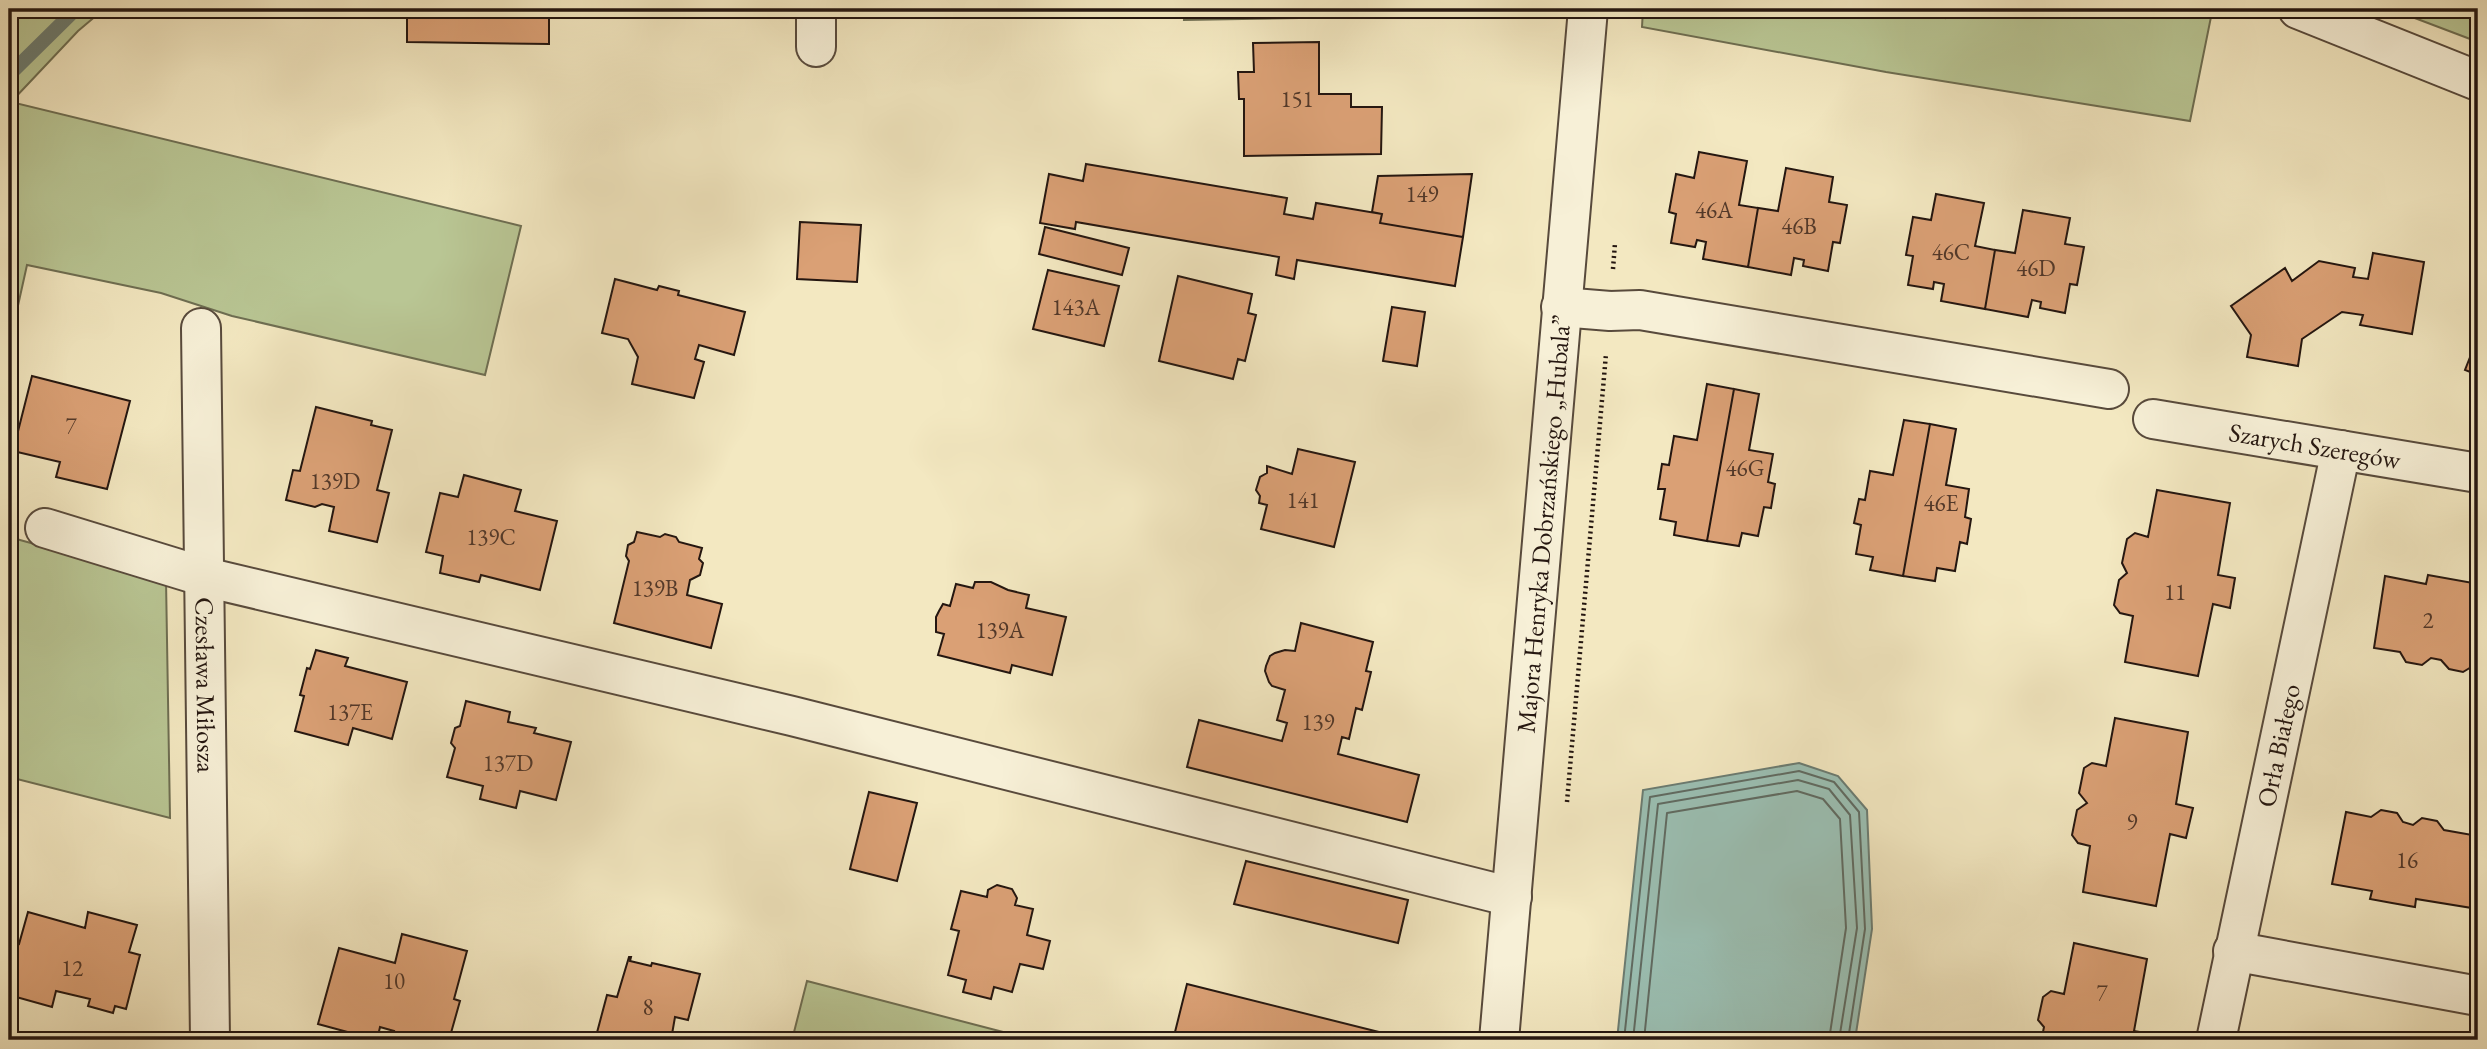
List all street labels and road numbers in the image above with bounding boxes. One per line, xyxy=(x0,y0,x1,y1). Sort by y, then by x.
street label: Majora Henryka Dobrzańskiego „Hubala” xyxy=(1509,313,1579,734)
street label: Szarych Szeregów xyxy=(2226,415,2403,477)
street label: Czesława Miłosza xyxy=(187,597,224,774)
street label: Orła Białego xyxy=(2249,681,2308,810)

